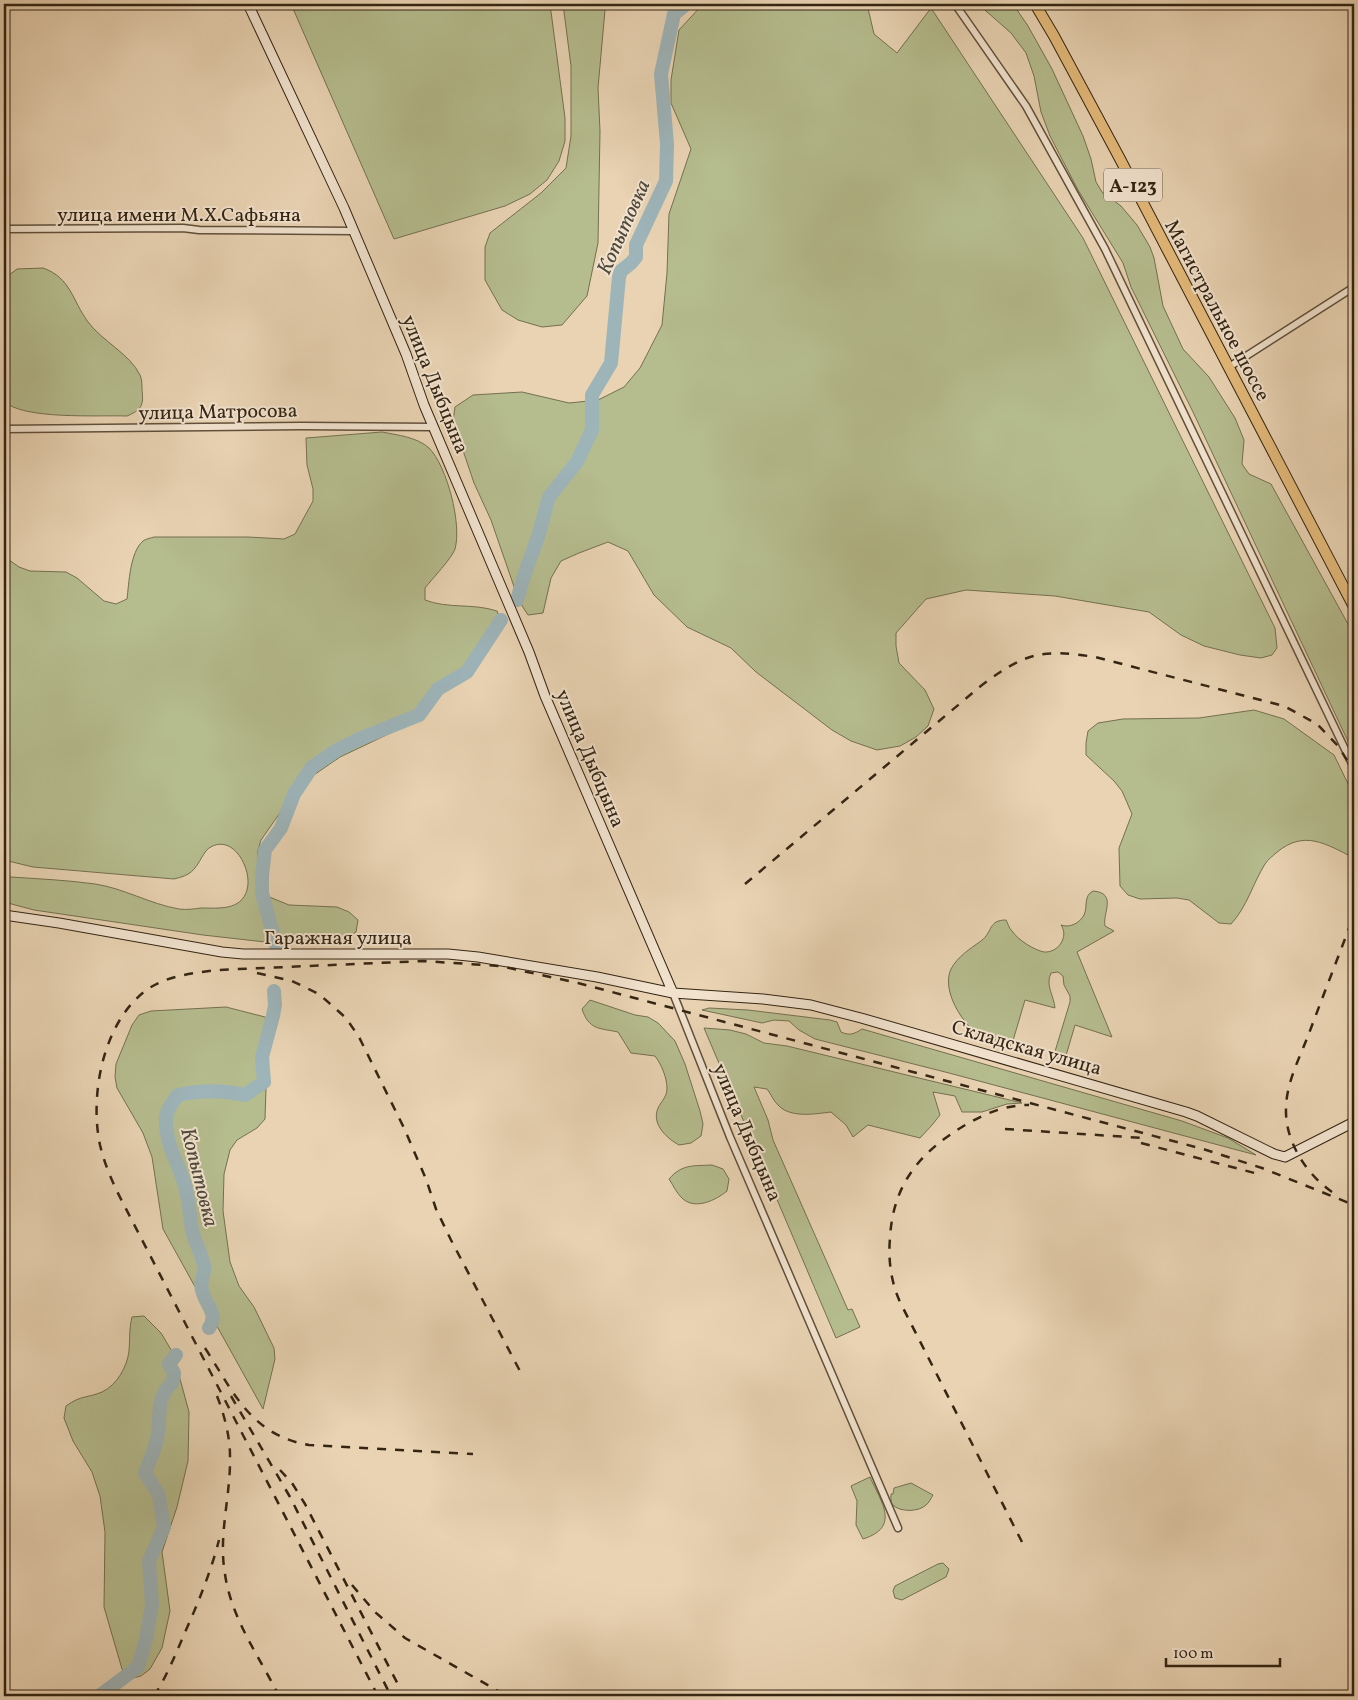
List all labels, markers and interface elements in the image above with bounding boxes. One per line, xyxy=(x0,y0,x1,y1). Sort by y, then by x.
road number: А-123 xyxy=(1104,168,1162,202)
water label: Копытовка xyxy=(591,175,658,280)
street label: улица имени М.Х.Сафьяна xyxy=(57,202,301,230)
street label: Магистральное шоссе xyxy=(1157,215,1276,406)
street label: улица Дыбцына xyxy=(394,311,475,458)
street label: улица Матросова xyxy=(138,398,298,428)
street label: улица Дыбцына xyxy=(547,685,631,832)
street label: Гаражная улица xyxy=(264,925,412,953)
street label: Складская улица xyxy=(948,1014,1105,1084)
street label: улица Дыбцына xyxy=(704,1059,788,1206)
water label: Копытовка xyxy=(172,1125,225,1230)
scale bar xyxy=(1166,1635,1279,1667)
text: 100 m xyxy=(1173,1644,1213,1665)

